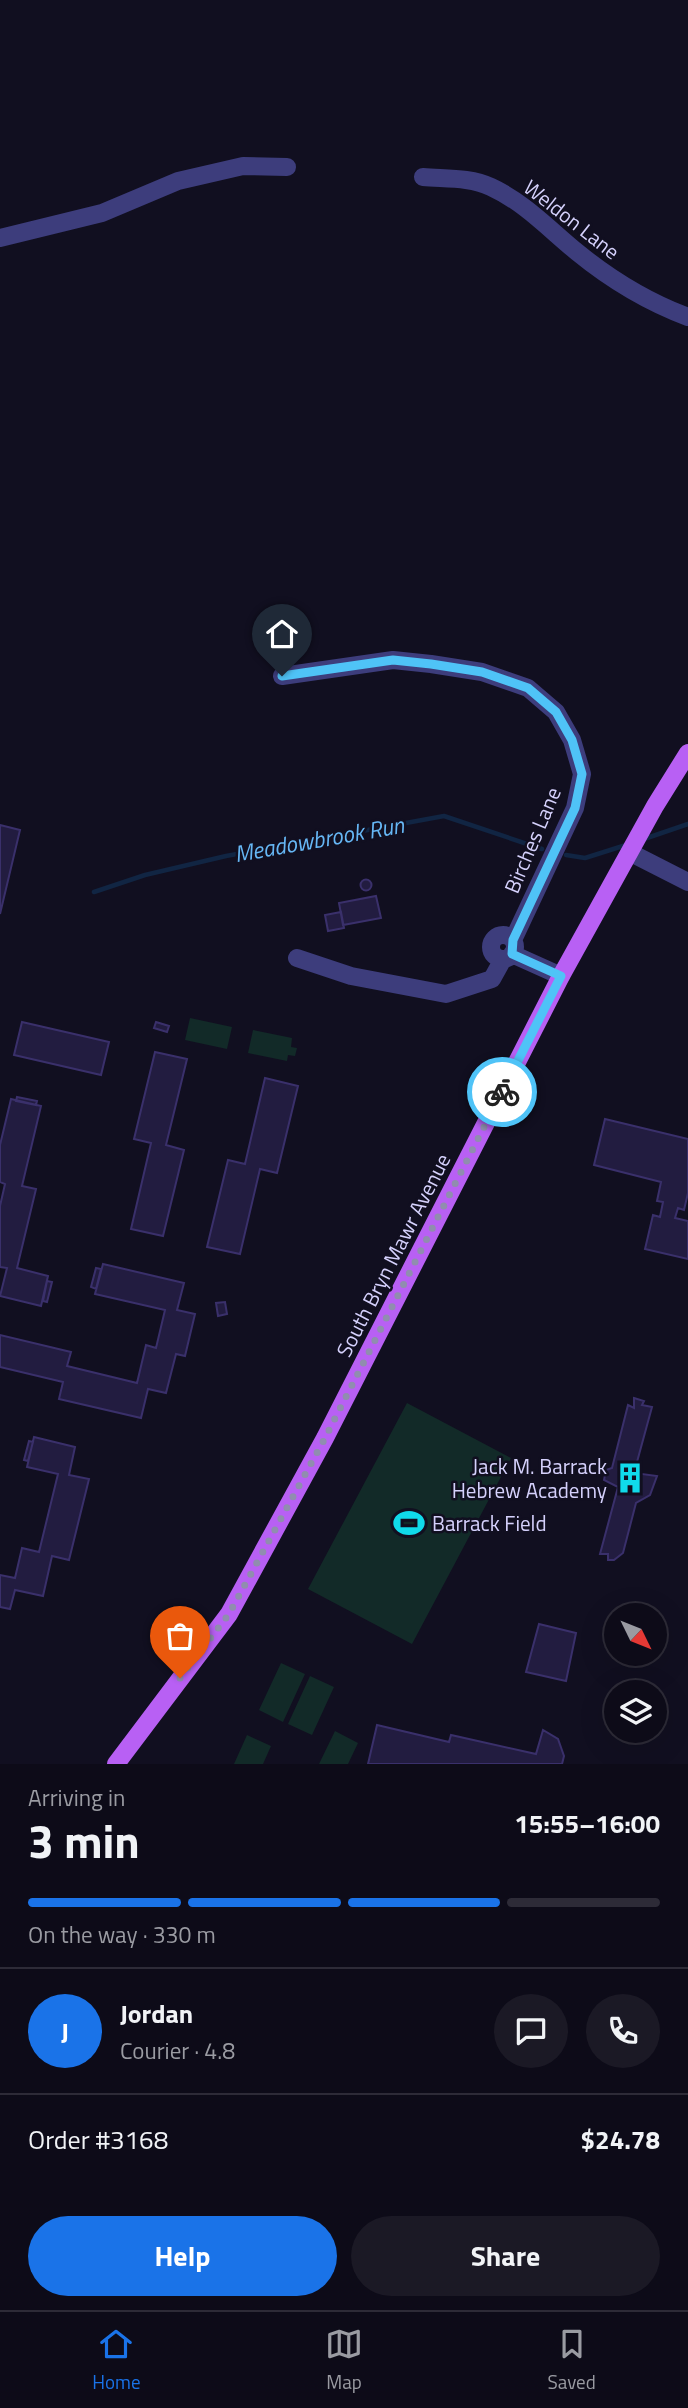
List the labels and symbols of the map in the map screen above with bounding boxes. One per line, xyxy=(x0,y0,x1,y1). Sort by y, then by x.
street label: Weldon Lane xyxy=(517,171,627,267)
pin xyxy=(252,604,312,676)
street label: Birches Lane xyxy=(495,782,569,898)
water label: Meadowbrook Run xyxy=(231,807,407,871)
courier xyxy=(467,1057,537,1127)
street label: South Bryn Mawr Avenue xyxy=(328,1148,458,1362)
place label: Jack M. Barrack Hebrew Academy xyxy=(452,1450,607,1506)
building icon: Jack M. Barrack Hebrew Academy xyxy=(613,1461,647,1495)
sports icon: Barrack Field xyxy=(392,1506,426,1540)
place label: Barrack Field xyxy=(432,1507,547,1539)
north arrow xyxy=(604,1603,667,1666)
pin xyxy=(150,1606,210,1678)

